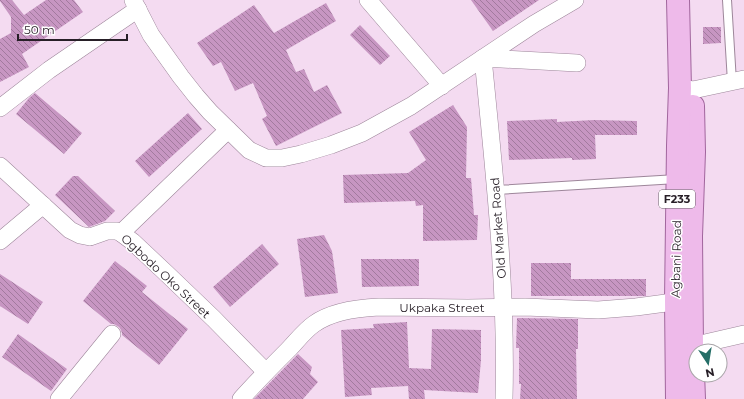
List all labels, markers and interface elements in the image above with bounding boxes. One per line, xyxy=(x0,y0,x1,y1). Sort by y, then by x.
scale bar xyxy=(18,16,127,42)
text: 50 m xyxy=(24,22,55,37)
street label: Old Market Road xyxy=(487,177,509,279)
road number: F233 xyxy=(659,190,695,208)
street label: Agbani Road xyxy=(668,220,684,298)
street label: Ogbodo Oko Street xyxy=(118,231,214,321)
street label: Ukpaka Street xyxy=(399,300,485,315)
north arrow xyxy=(688,343,728,383)
text: N xyxy=(704,365,716,381)

